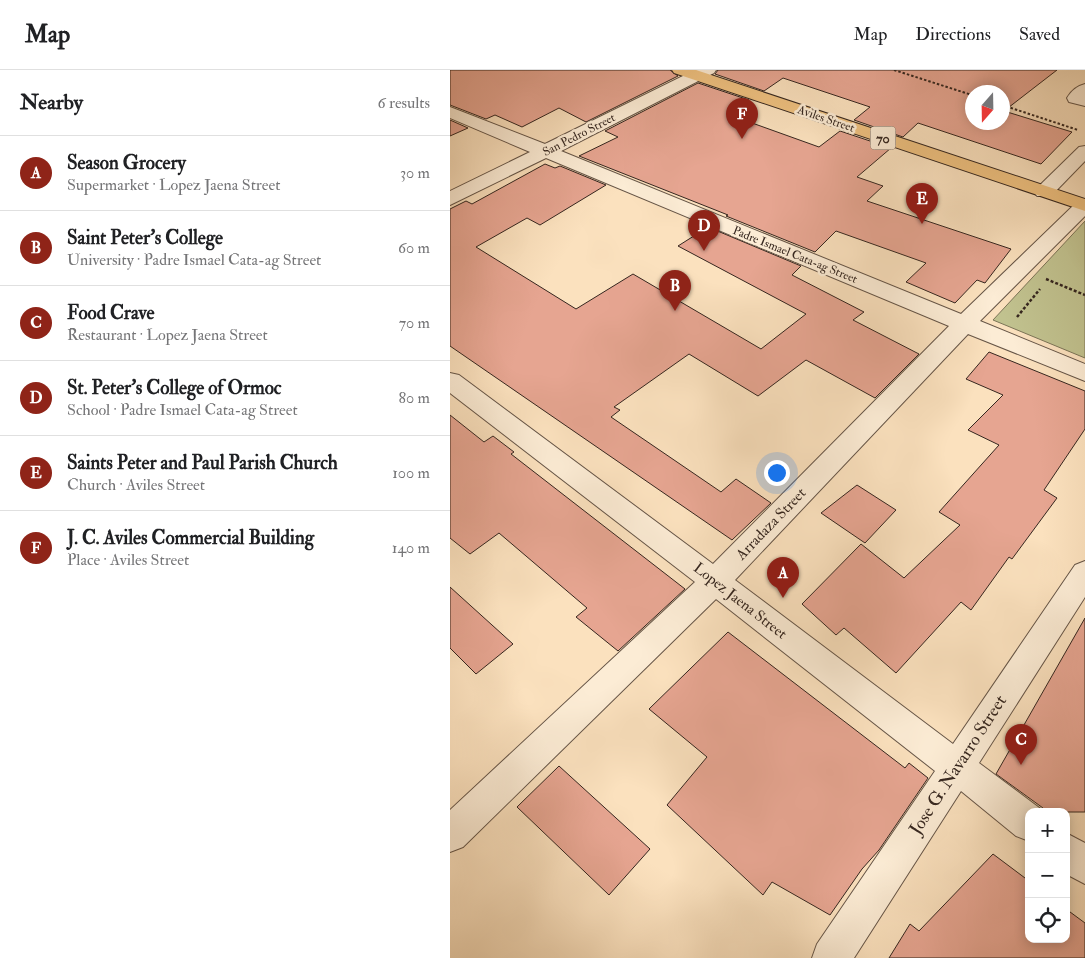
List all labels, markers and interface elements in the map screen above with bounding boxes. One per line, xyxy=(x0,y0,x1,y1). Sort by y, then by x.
text: Map xyxy=(25,19,70,50)
text: Map xyxy=(854,23,887,46)
text: Directions xyxy=(915,23,991,46)
text: Saved xyxy=(1019,23,1060,46)
north arrow xyxy=(965,85,1010,130)
text: Nearby xyxy=(20,89,83,116)
text: 6 results xyxy=(378,93,430,113)
pin: F xyxy=(726,98,758,139)
street label: Aviles Street xyxy=(795,102,857,136)
street label: San Pedro Street xyxy=(540,110,618,160)
road number: 70 xyxy=(870,126,896,150)
text: Season Grocery xyxy=(67,151,186,175)
text: A xyxy=(31,163,41,183)
text: 30 m xyxy=(400,163,430,183)
text: Supermarket · Lopez Jaena Street xyxy=(67,175,280,195)
pin: E xyxy=(906,183,938,224)
pin: D xyxy=(688,210,720,251)
street label: Padre Ismael Cata-ag Street xyxy=(730,223,860,287)
text: Saint Peter's College xyxy=(67,226,223,250)
text: B xyxy=(31,238,41,258)
text: 60 m xyxy=(398,238,430,258)
text: University · Padre Ismael Cata-ag Street xyxy=(67,250,321,270)
pin: B xyxy=(659,270,691,311)
text: Food Crave xyxy=(67,301,154,325)
text: C xyxy=(30,313,42,333)
text: 70 m xyxy=(399,313,430,333)
text: Restaurant · Lopez Jaena Street xyxy=(67,325,268,345)
text: St. Peter’s College of Ormoc xyxy=(67,376,282,400)
text: D xyxy=(29,388,43,408)
text: 80 m xyxy=(399,388,430,408)
text: School · Padre Ismael Cata-ag Street xyxy=(67,400,298,420)
text: Saints Peter and Paul Parish Church xyxy=(67,451,338,475)
your location xyxy=(764,460,790,486)
text: E xyxy=(30,463,42,483)
text: 100 m xyxy=(392,463,430,483)
text: Church · Aviles Street xyxy=(67,475,205,495)
street label: Arradaza Street xyxy=(731,484,810,565)
text: J. C. Aviles Commercial Building xyxy=(67,526,314,550)
text: F xyxy=(31,538,41,558)
text: 140 m xyxy=(392,538,430,558)
text: Place · Aviles Street xyxy=(67,550,189,570)
pin: A xyxy=(767,557,799,598)
street label: Lopez Jaena Street xyxy=(689,558,791,644)
street label: Jose G. Navarro Street xyxy=(904,690,1012,840)
pin: C xyxy=(1005,724,1037,765)
map controls xyxy=(1025,808,1070,943)
button: + xyxy=(1025,808,1070,853)
button: − xyxy=(1025,853,1070,898)
button: locate xyxy=(1025,898,1070,943)

